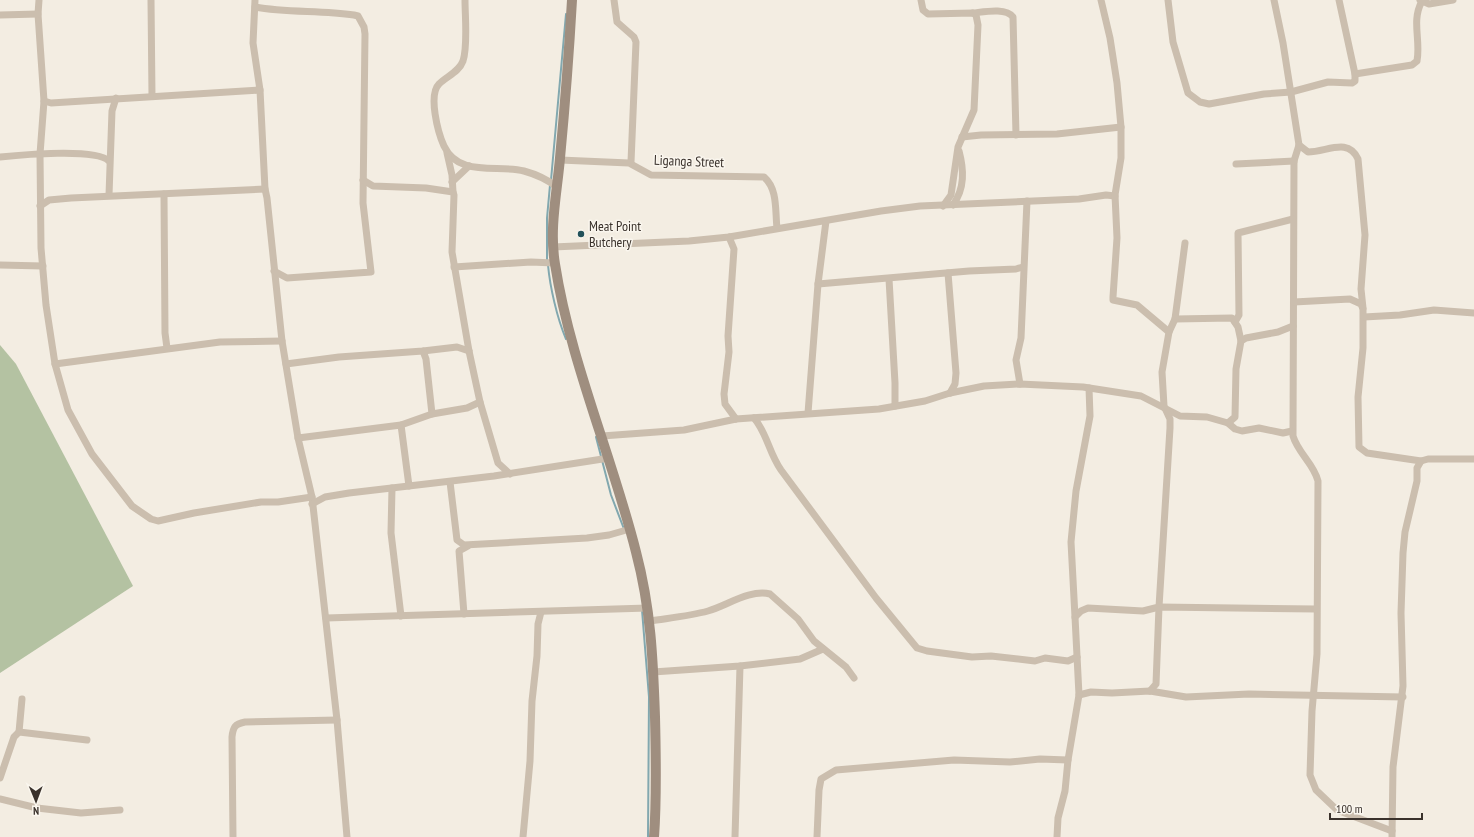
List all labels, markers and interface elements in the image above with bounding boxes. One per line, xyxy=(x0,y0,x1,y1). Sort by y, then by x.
street label: Liganga Street xyxy=(654,151,725,171)
place label: Meat Point Butchery xyxy=(589,217,641,251)
marker: Meat Point Butchery xyxy=(576,229,586,239)
north arrow xyxy=(16,781,56,821)
scale bar xyxy=(1330,795,1422,821)
text: 100 m xyxy=(1336,801,1363,816)
text: N xyxy=(33,804,39,818)

